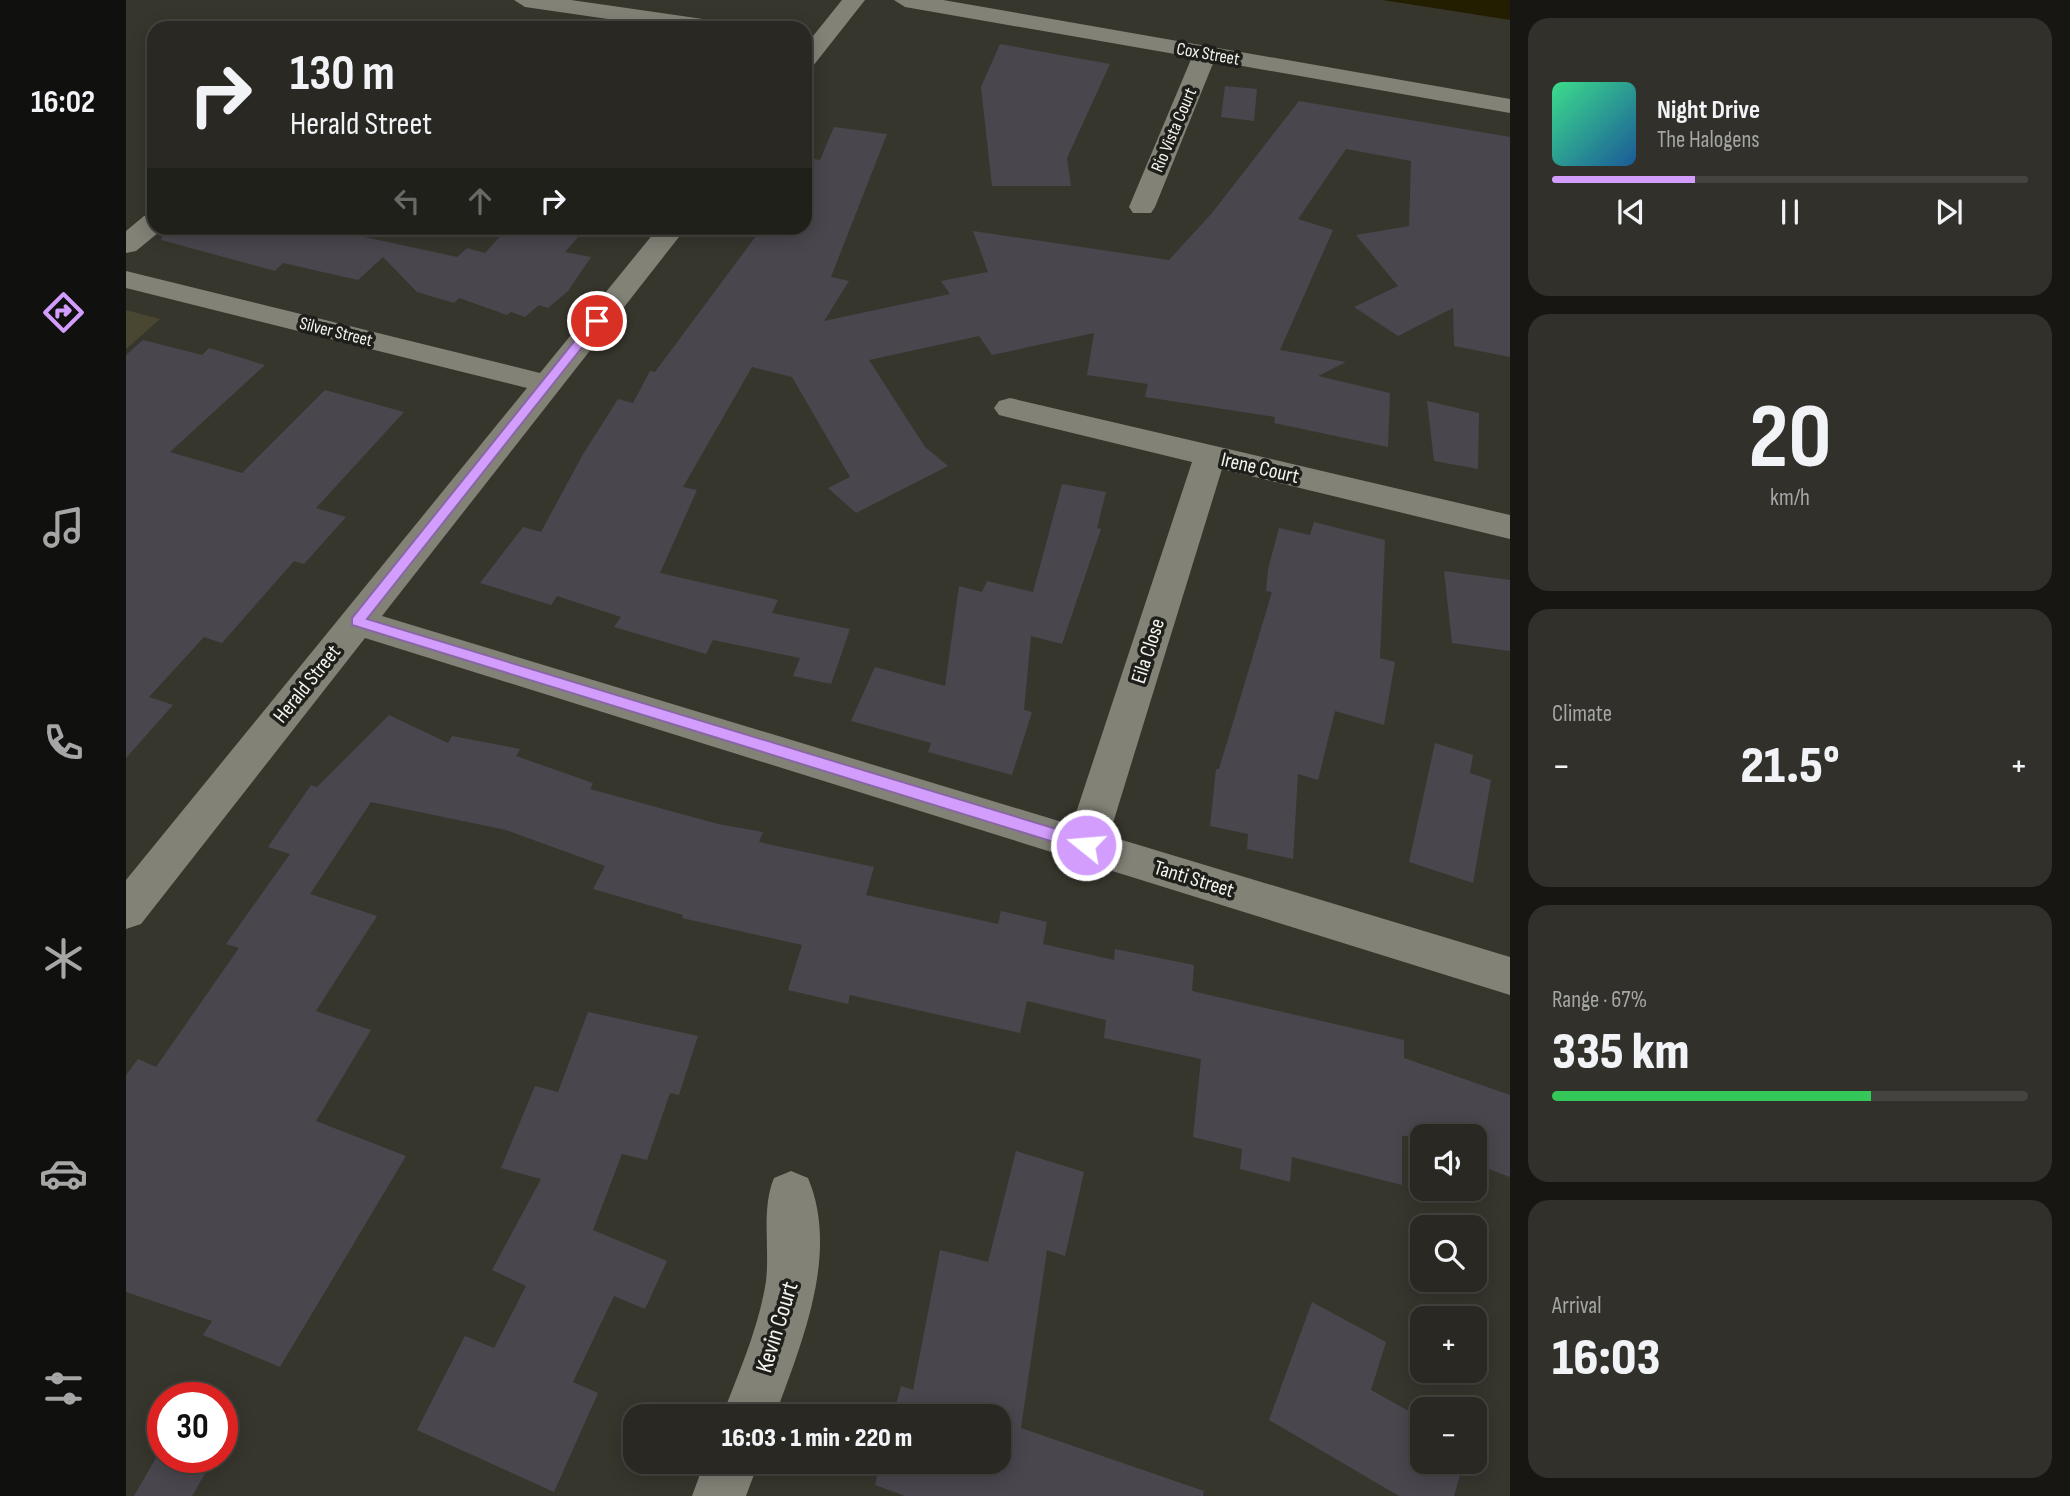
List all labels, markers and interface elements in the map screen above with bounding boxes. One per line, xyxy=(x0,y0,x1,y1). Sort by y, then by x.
street label: Cox Street xyxy=(1175,38,1242,70)
text: 130 m xyxy=(290,45,395,104)
icon: right xyxy=(175,49,266,140)
text: 16:02 xyxy=(31,83,95,122)
street label: Rio Vista Court xyxy=(1147,84,1201,175)
text: Night Drive xyxy=(1657,95,1760,126)
text: Herald Street xyxy=(290,105,432,144)
text: The Halogens xyxy=(1657,126,1760,154)
icon: left xyxy=(388,182,426,220)
icon: ahead xyxy=(461,182,499,220)
icon: right xyxy=(534,182,572,220)
icon: previous xyxy=(1612,193,1650,231)
icon: pause xyxy=(1771,193,1809,231)
icon: next xyxy=(1930,193,1968,231)
icon: directions xyxy=(39,288,88,337)
pin xyxy=(567,291,627,351)
icon: arrive xyxy=(578,302,616,340)
street label: Silver Street xyxy=(297,313,375,351)
text: 20 xyxy=(1748,384,1832,493)
street label: Irene Court xyxy=(1219,447,1301,489)
text: km/h xyxy=(1770,484,1810,512)
icon: music xyxy=(39,503,88,552)
street label: Eila Close xyxy=(1126,615,1170,687)
street label: Herald Street xyxy=(268,640,346,728)
text: Climate xyxy=(1552,700,1612,728)
icon: phone xyxy=(39,718,88,767)
text: 21.5° xyxy=(1740,735,1840,798)
text: − xyxy=(1552,744,1571,789)
text: + xyxy=(2009,744,2028,789)
position arrow xyxy=(1049,808,1123,882)
street label: Tanti Street xyxy=(1151,855,1237,903)
icon: climate xyxy=(39,934,88,983)
text: Range · 67% xyxy=(1552,986,1647,1014)
text: 335 km xyxy=(1552,1021,1690,1084)
map controls xyxy=(1410,1124,1487,1474)
button: sound xyxy=(1410,1124,1487,1201)
icon: car xyxy=(39,1149,88,1198)
button: search xyxy=(1410,1215,1487,1292)
street label: Kevin Court xyxy=(749,1278,805,1376)
text: Arrival xyxy=(1552,1292,1601,1320)
button: + xyxy=(1410,1306,1487,1383)
text: 16:03 xyxy=(1552,1327,1661,1390)
icon: filters xyxy=(39,1364,88,1413)
speed limit sign: 30 xyxy=(147,1382,238,1473)
button: − xyxy=(1410,1397,1487,1474)
text: 16:03 · 1 min · 220 m xyxy=(722,1423,912,1454)

